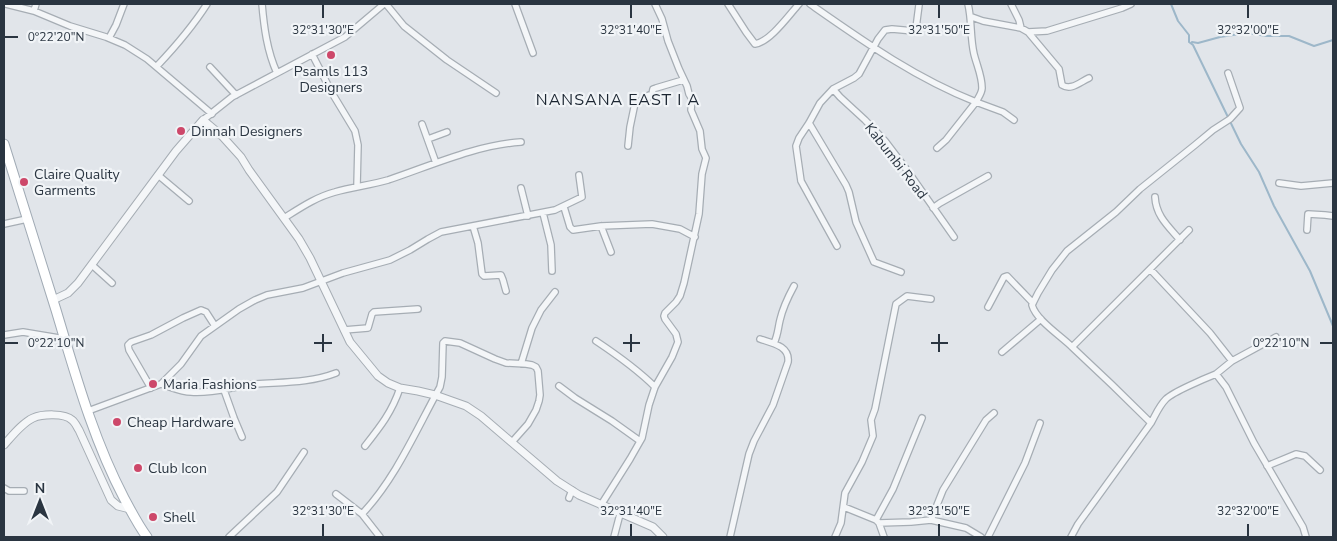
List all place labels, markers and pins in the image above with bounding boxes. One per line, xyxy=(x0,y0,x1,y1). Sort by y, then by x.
marker: Psamls 113 Designers xyxy=(325,49,337,61)
place label: Psamls 113 Designers xyxy=(294,62,368,97)
place label: Dinnah Designers xyxy=(191,122,303,141)
marker: Dinnah Designers xyxy=(175,125,187,137)
place label: Claire Quality Garments xyxy=(34,165,121,200)
marker: Claire Quality Garments xyxy=(18,176,30,188)
place label: Maria Fashions xyxy=(163,375,257,394)
marker: Maria Fashions xyxy=(147,378,159,390)
place label: Cheap Hardware xyxy=(127,413,234,432)
marker: Cheap Hardware xyxy=(111,416,123,428)
place label: Club Icon xyxy=(148,459,207,478)
marker: Club Icon xyxy=(132,462,144,474)
place label: Shell xyxy=(163,508,196,527)
marker: Shell xyxy=(147,511,159,523)

